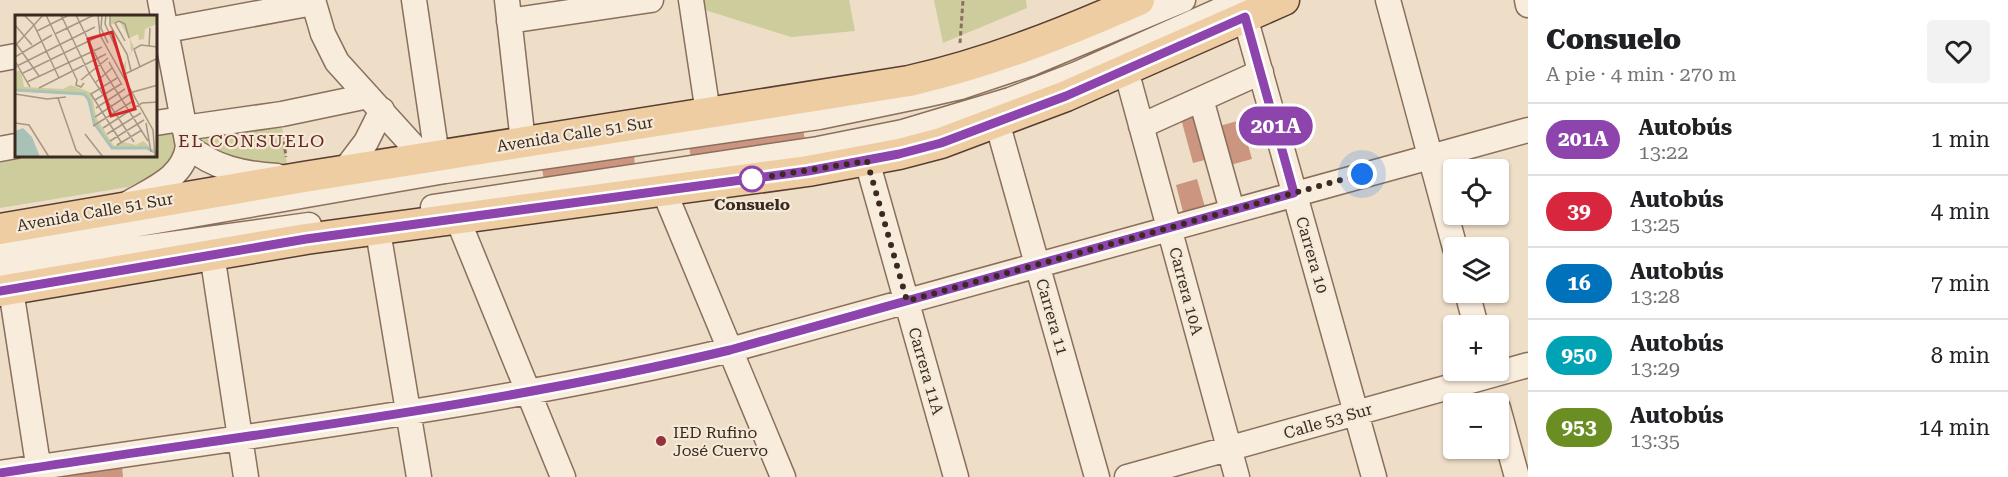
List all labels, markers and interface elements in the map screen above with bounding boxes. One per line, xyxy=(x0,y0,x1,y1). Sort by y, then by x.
inset map xyxy=(15,15,158,158)
button: heart xyxy=(1927,20,1990,83)
text: Consuelo xyxy=(1546,23,1681,56)
text: A pie · 4 min · 270 m xyxy=(1546,62,1737,86)
line badge: 201A xyxy=(1234,106,1318,146)
street label: Avenida Calle 51 Sur xyxy=(495,112,655,156)
text: 201A xyxy=(1251,114,1301,138)
text: Autobús xyxy=(1638,115,1732,140)
text: 201A xyxy=(1558,127,1608,151)
text: 1 min xyxy=(1931,127,1990,152)
district label: EL CONSUELO xyxy=(178,130,326,151)
text: 13:22 xyxy=(1638,140,1688,164)
your location xyxy=(1347,159,1377,189)
map controls xyxy=(1443,159,1509,459)
button: locate xyxy=(1443,159,1509,225)
marker: Consuelo xyxy=(739,166,765,192)
text: Autobús xyxy=(1630,187,1724,212)
street label: Avenida Calle 51 Sur xyxy=(15,189,175,235)
place label: Consuelo xyxy=(714,195,790,214)
text: 39 xyxy=(1567,199,1591,223)
text: 4 min xyxy=(1931,199,1990,224)
text: 13:25 xyxy=(1630,212,1680,236)
street label: Carrera 10 xyxy=(1292,214,1332,296)
button: layers xyxy=(1443,237,1509,303)
street label: Carrera 10A xyxy=(1165,245,1207,338)
text: Autobús xyxy=(1630,259,1724,284)
text: 16 xyxy=(1567,271,1591,295)
text: 7 min xyxy=(1931,271,1990,296)
street label: Carrera 11 xyxy=(1032,276,1072,358)
text: 13:28 xyxy=(1630,284,1680,308)
button: + xyxy=(1443,315,1509,381)
street label: Carrera 11A xyxy=(904,325,948,418)
text: Autobús xyxy=(1630,331,1724,356)
text: 950 xyxy=(1561,343,1597,367)
text: 8 min xyxy=(1931,343,1990,368)
text: 13:29 xyxy=(1630,356,1680,380)
button: − xyxy=(1443,393,1509,459)
street label: Calle 53 Sur xyxy=(1281,399,1375,443)
text: Autobús xyxy=(1630,403,1724,428)
text: 953 xyxy=(1561,415,1597,439)
text: 14 min xyxy=(1919,415,1990,440)
place label: IED Rufino José Cuervo xyxy=(673,423,768,460)
text: 13:35 xyxy=(1630,428,1680,452)
marker: IED Rufino José Cuervo xyxy=(654,434,668,448)

